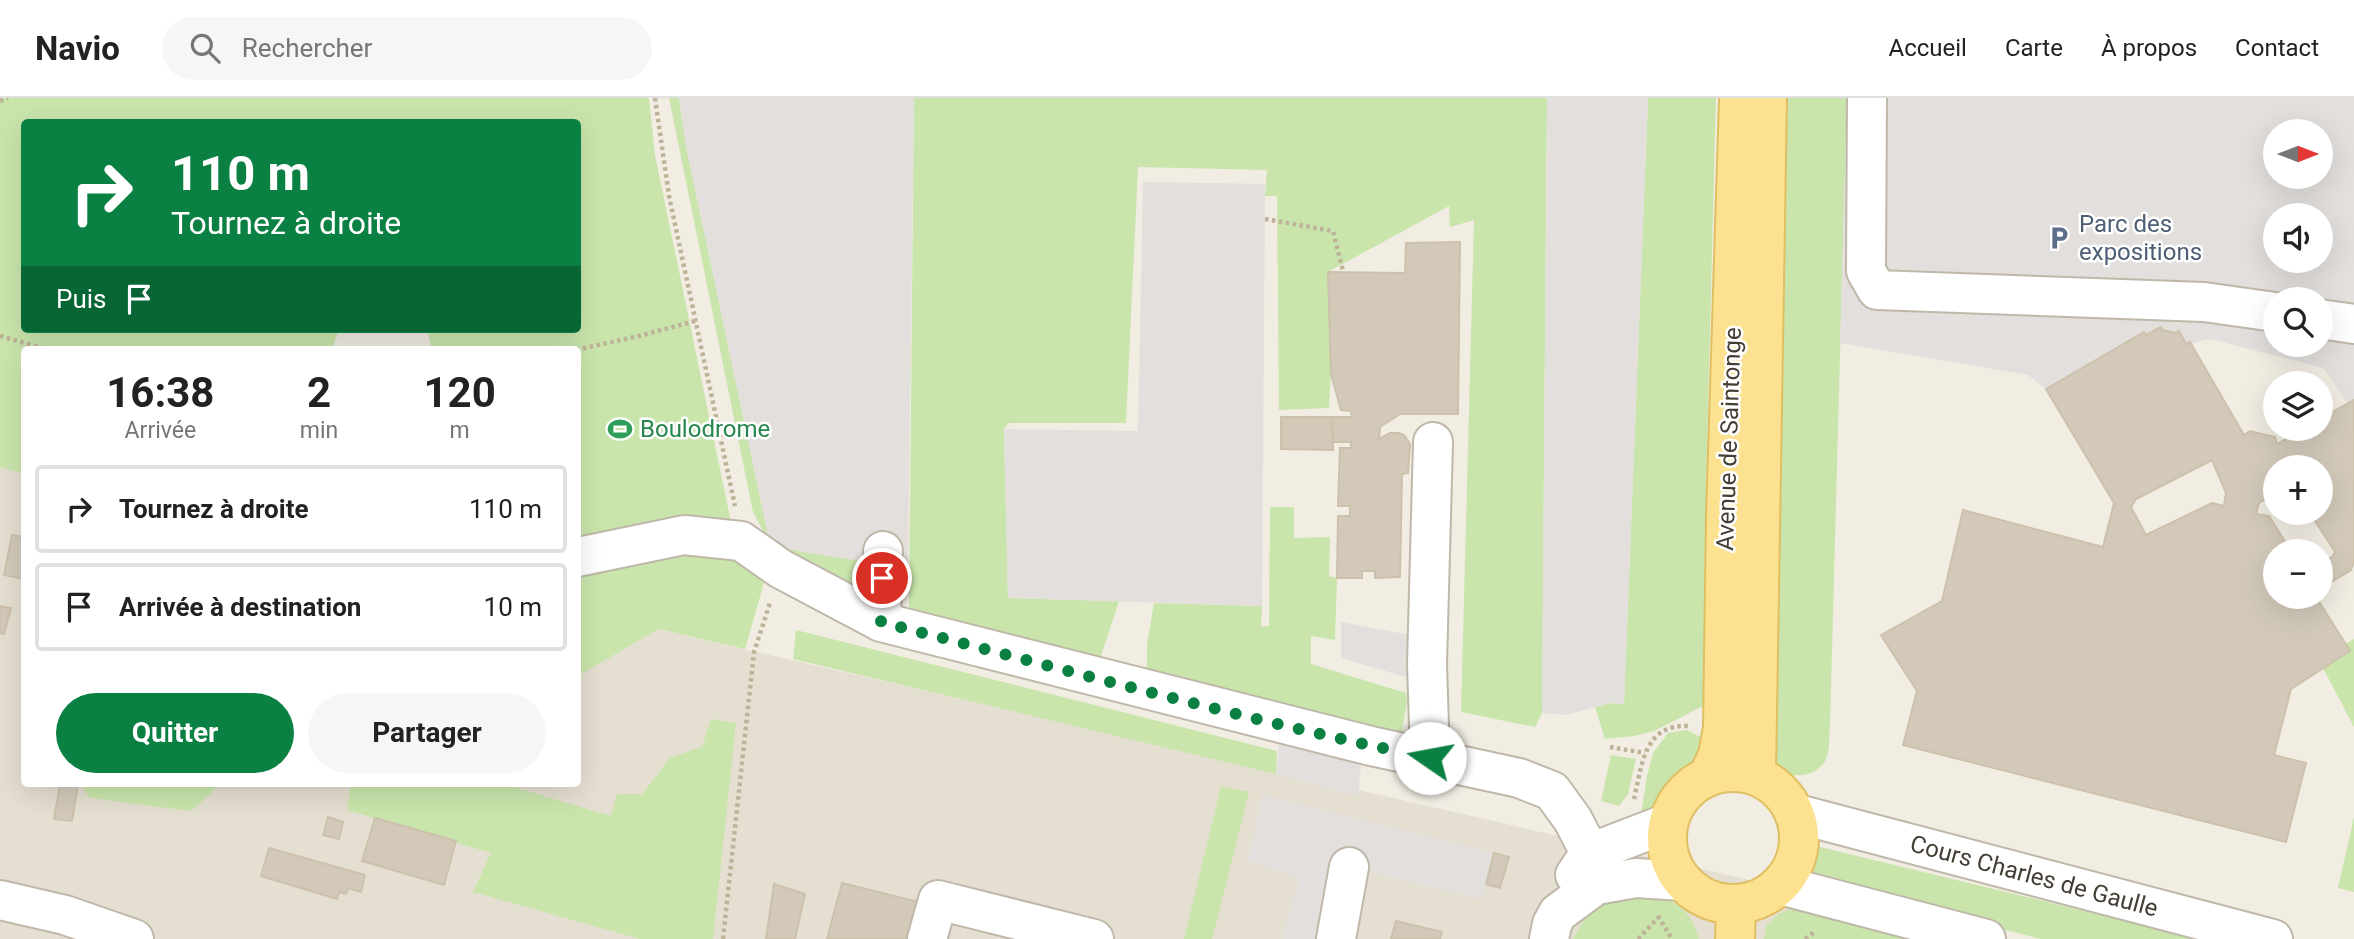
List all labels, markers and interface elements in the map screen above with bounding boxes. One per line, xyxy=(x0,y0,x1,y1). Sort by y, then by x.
search box xyxy=(162,17,652,80)
text: Navio xyxy=(35,29,120,68)
icon: search xyxy=(186,29,224,67)
text: Rechercher xyxy=(242,33,372,63)
text: Accueil xyxy=(1888,34,1967,62)
text: Carte xyxy=(2005,34,2063,62)
text: À propos xyxy=(2101,34,2197,62)
text: Contact xyxy=(2235,34,2319,62)
north arrow xyxy=(2263,119,2333,189)
map controls xyxy=(2263,119,2333,609)
text: 110 m xyxy=(171,145,310,202)
icon: right xyxy=(56,147,147,238)
button: sound xyxy=(2263,203,2333,273)
text: Tournez à droite xyxy=(171,204,401,242)
place label: Parc des expositions xyxy=(2079,210,2202,266)
parking icon: Parc des expositions xyxy=(2045,224,2073,252)
icon: arrive xyxy=(120,280,158,318)
text: Puis xyxy=(56,284,106,314)
button: search xyxy=(2263,287,2333,357)
street label: Avenue de Saintonge xyxy=(1711,327,1747,551)
text: 16:38 xyxy=(106,368,214,417)
text: 2 xyxy=(307,368,331,417)
text: 120 xyxy=(423,368,496,417)
button: layers xyxy=(2263,371,2333,441)
sports icon: Boulodrome xyxy=(606,415,634,443)
place label: Boulodrome xyxy=(640,415,770,443)
text: Arrivée xyxy=(125,417,196,444)
text: min xyxy=(300,417,338,444)
text: m xyxy=(450,417,470,444)
button: + xyxy=(2263,455,2333,525)
icon: right xyxy=(60,490,98,528)
text: Tournez à droite xyxy=(119,494,309,524)
text: 110 m xyxy=(469,494,542,524)
button: − xyxy=(2263,539,2333,609)
pin xyxy=(852,548,912,608)
icon: arrive xyxy=(863,559,901,597)
icon: arrive xyxy=(60,588,98,626)
text: Arrivée à destination xyxy=(119,592,361,622)
text: 10 m xyxy=(484,592,542,622)
button: Quitter xyxy=(56,693,294,773)
button: Partager xyxy=(308,693,546,773)
position arrow xyxy=(1393,721,1467,795)
street label: Cours Charles de Gaulle xyxy=(1907,829,2161,923)

